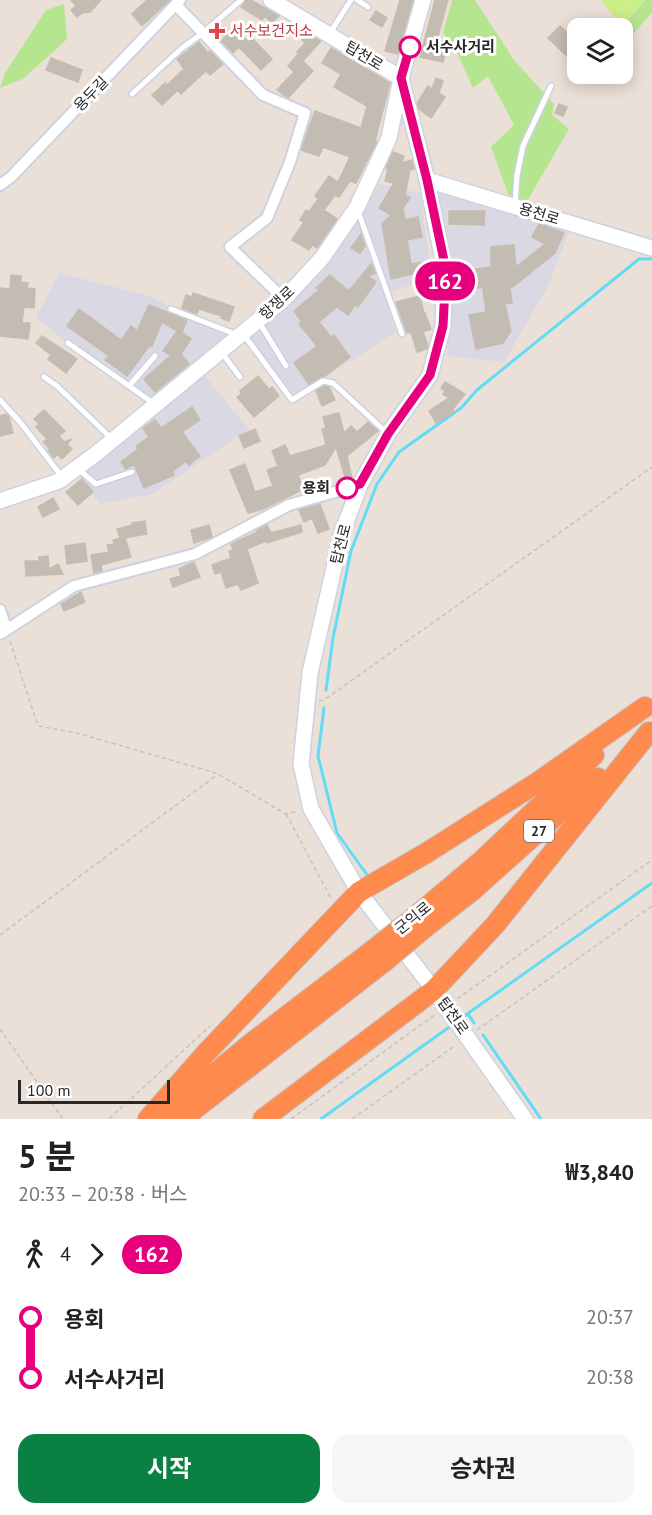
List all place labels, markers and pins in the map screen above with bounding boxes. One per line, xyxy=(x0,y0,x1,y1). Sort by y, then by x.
place label: 서수보건지소 xyxy=(230,21,313,40)
marker: 서수보건지소 xyxy=(208,22,226,40)
marker: 서수사거리 xyxy=(399,36,421,58)
place label: 서수사거리 xyxy=(426,37,495,56)
marker: 용회 xyxy=(336,477,358,499)
place label: 용회 xyxy=(302,478,330,497)

